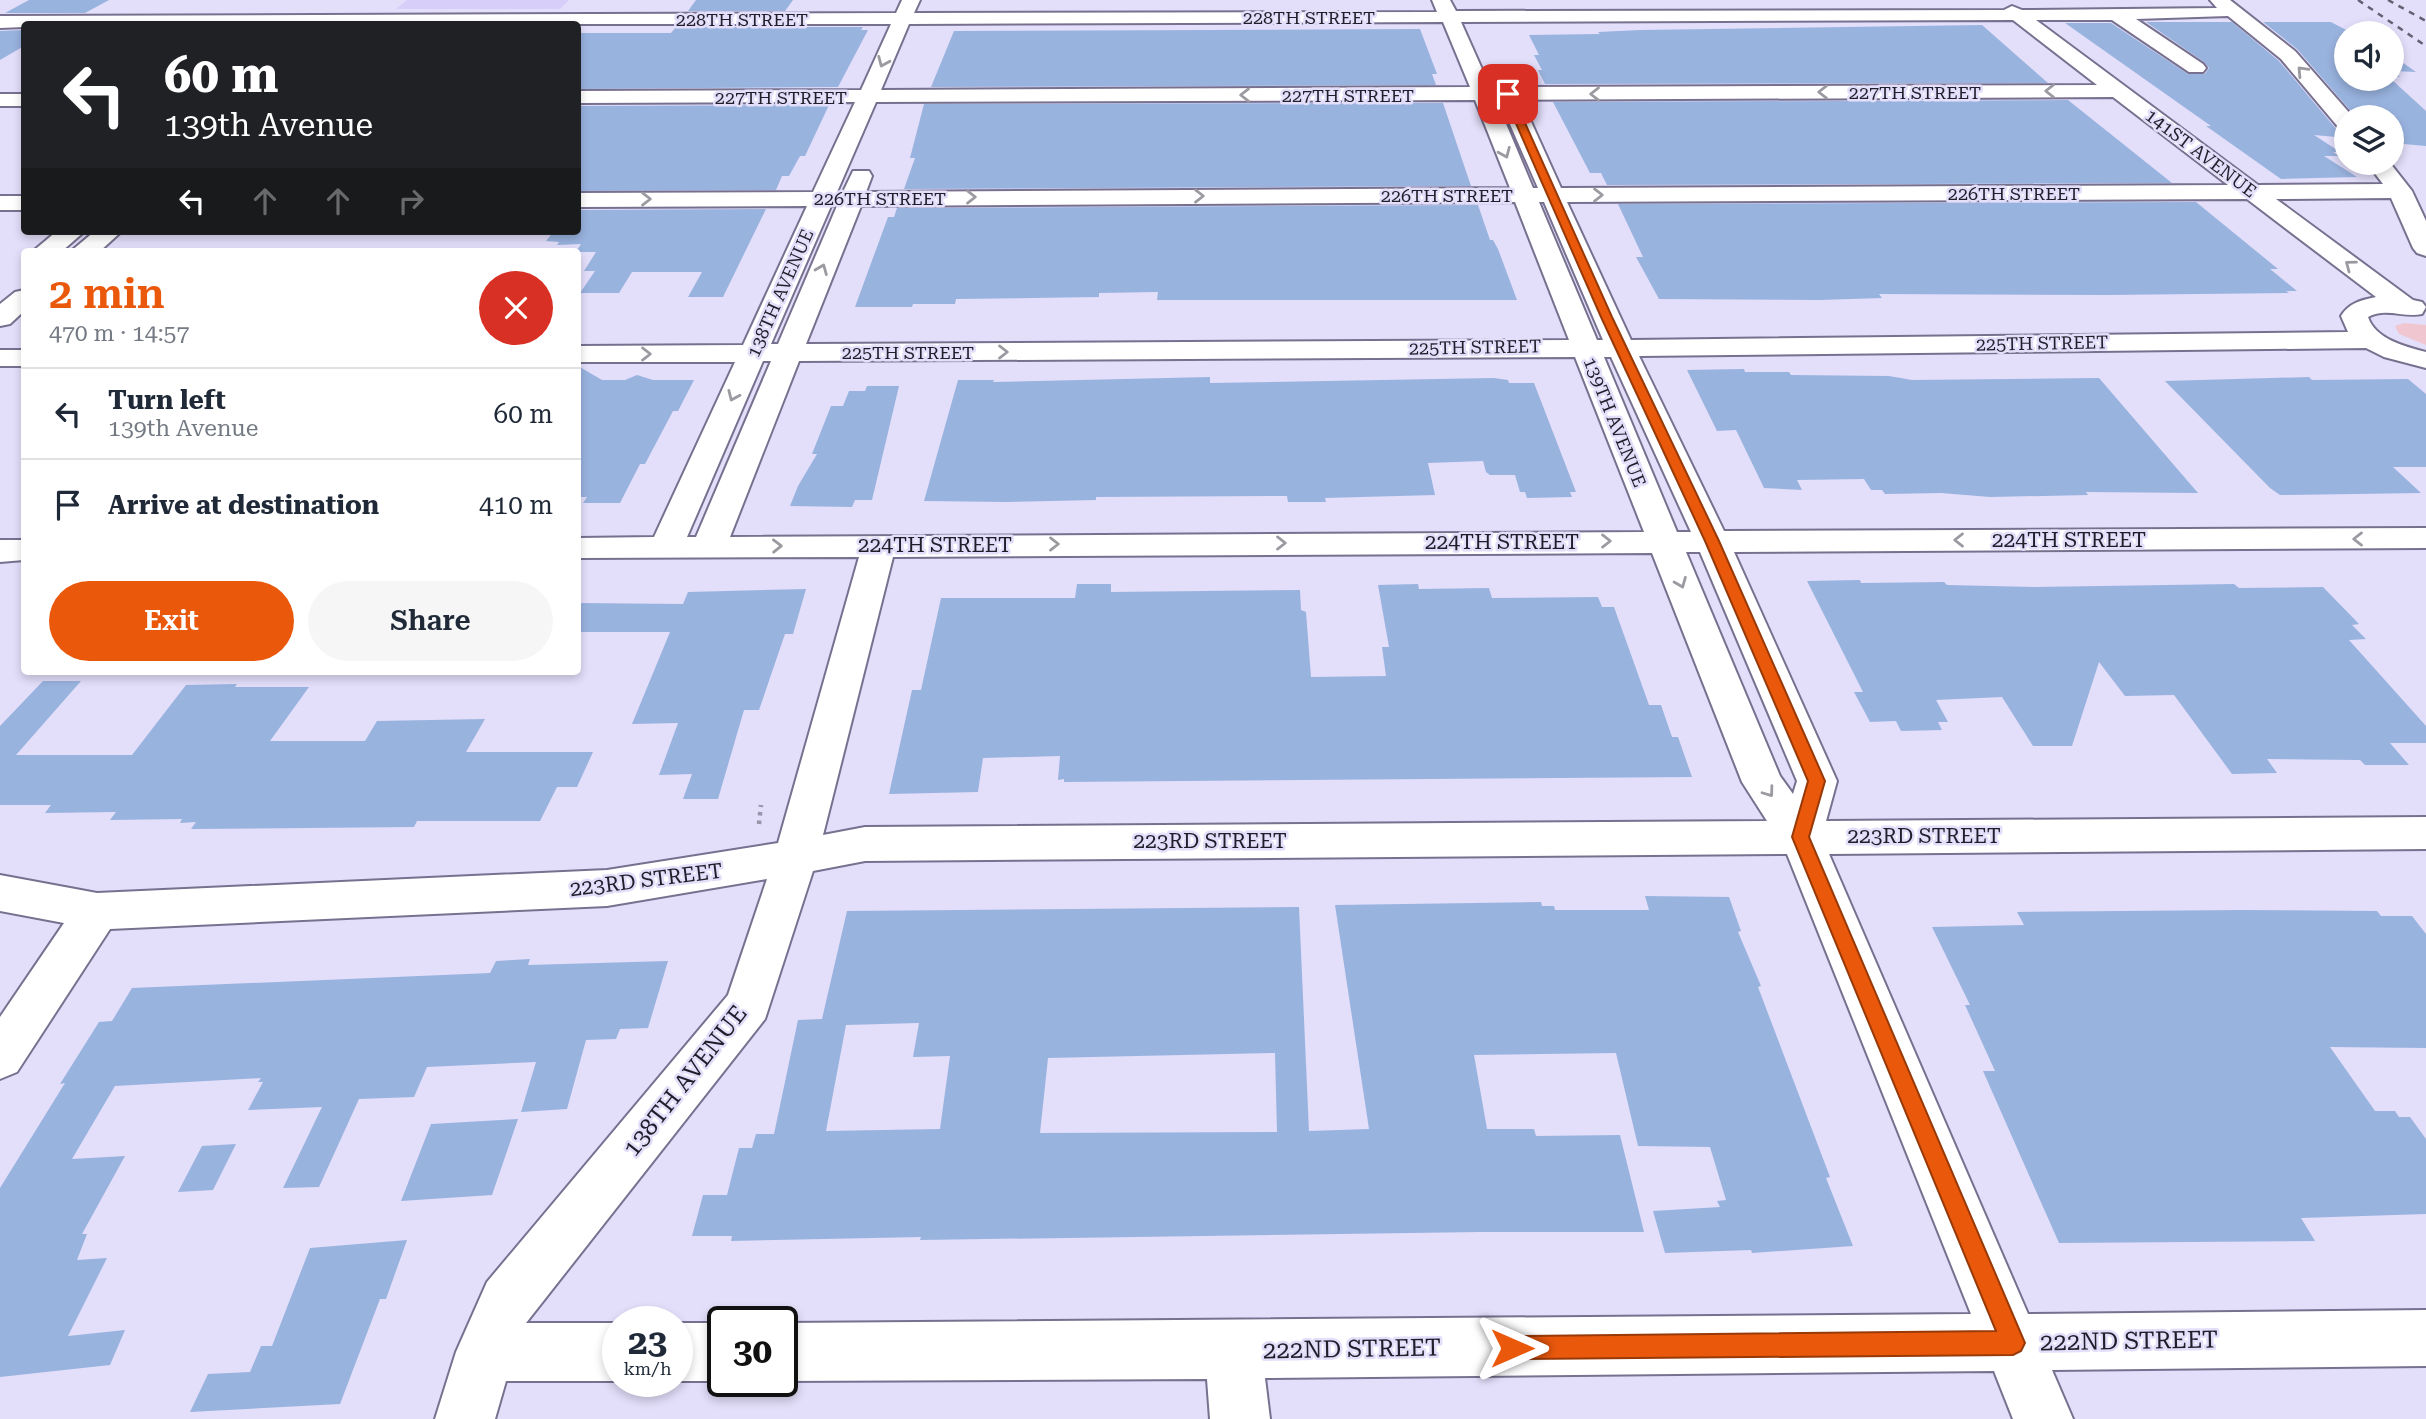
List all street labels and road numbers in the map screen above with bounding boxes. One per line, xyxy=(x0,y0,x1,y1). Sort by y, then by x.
street label: 228TH STREET xyxy=(1243,7,1375,28)
street label: 228TH STREET xyxy=(676,9,808,30)
street label: 227TH STREET xyxy=(1849,82,1981,103)
street label: 227TH STREET xyxy=(1282,85,1414,106)
street label: 227TH STREET xyxy=(715,87,847,108)
street label: 141ST AVENUE xyxy=(2141,104,2261,202)
street label: 226TH STREET xyxy=(1948,183,2080,204)
street label: 226TH STREET xyxy=(1381,185,1513,206)
street label: 226TH STREET xyxy=(814,188,946,209)
street label: 138TH AVENUE xyxy=(742,226,818,360)
street label: 225TH STREET xyxy=(1976,331,2108,355)
street label: 225TH STREET xyxy=(1409,335,1541,359)
street label: 225TH STREET xyxy=(842,342,974,363)
street label: 139TH AVENUE xyxy=(1579,354,1651,490)
street label: 224TH STREET xyxy=(1992,528,2146,552)
street label: 224TH STREET xyxy=(1425,530,1579,554)
street label: 224TH STREET xyxy=(858,533,1012,557)
street label: 223RD STREET xyxy=(1847,824,2001,848)
street label: 223RD STREET xyxy=(1133,829,1287,853)
street label: 223RD STREET xyxy=(568,859,724,901)
street label: 138TH AVENUE xyxy=(617,1000,753,1162)
street label: 222ND STREET xyxy=(2040,1325,2218,1357)
street label: 222ND STREET xyxy=(1263,1333,1441,1365)

